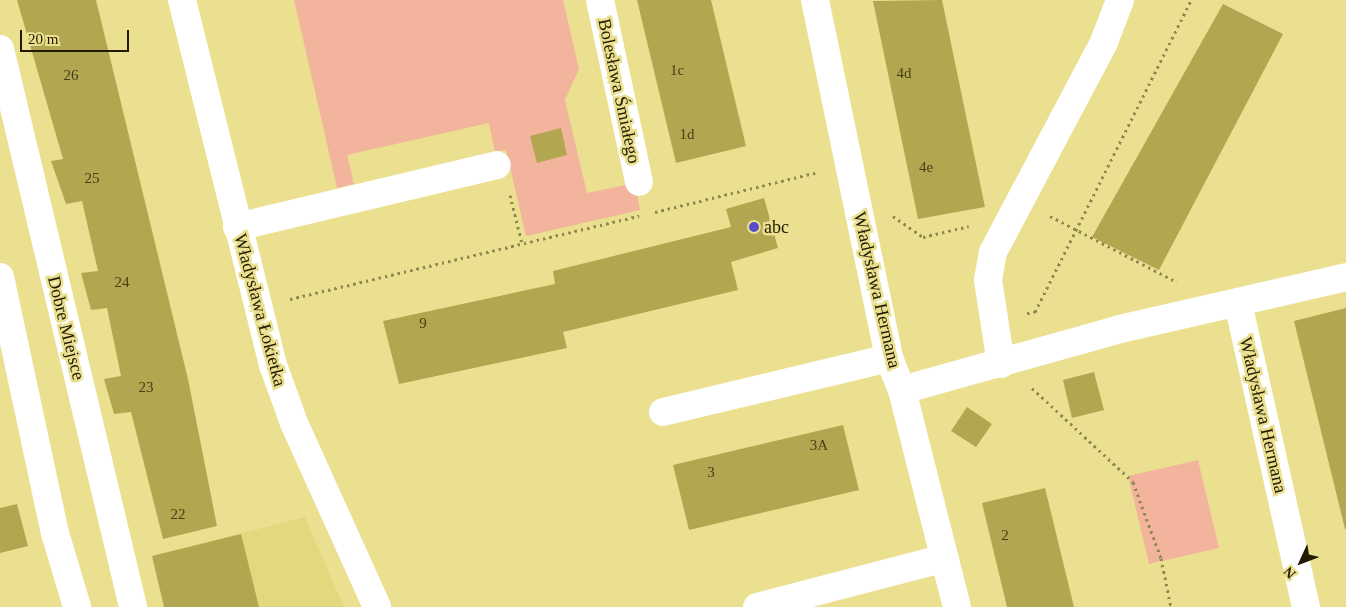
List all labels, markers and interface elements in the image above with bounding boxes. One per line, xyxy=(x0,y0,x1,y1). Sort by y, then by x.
street label: Bolesława Śmiałego xyxy=(593,17,645,165)
scale bar xyxy=(22,20,131,52)
text: 20 m xyxy=(28,31,58,47)
house number: 1c xyxy=(670,62,684,80)
house number: 4d xyxy=(896,65,912,83)
house number: 26 xyxy=(64,67,78,85)
house number: 1d xyxy=(680,126,694,144)
house number: 4e xyxy=(919,159,933,177)
house number: 25 xyxy=(84,170,100,188)
street label: Władysława Hermana xyxy=(849,210,905,370)
place label: abc xyxy=(764,216,789,238)
marker: abc xyxy=(748,221,760,233)
street label: Władysława Łokietka xyxy=(229,231,291,389)
street label: Dobre Miejsce xyxy=(43,274,89,382)
house number: 24 xyxy=(114,274,130,292)
house number: 9 xyxy=(419,315,427,333)
street label: Władysława Hermana xyxy=(1235,335,1291,495)
house number: 23 xyxy=(138,379,154,397)
house number: 3A xyxy=(810,437,828,455)
house number: 3 xyxy=(707,464,715,482)
house number: 22 xyxy=(170,506,186,524)
house number: 2 xyxy=(1001,527,1009,545)
north arrow xyxy=(1276,537,1326,587)
text: N xyxy=(1281,564,1299,581)

